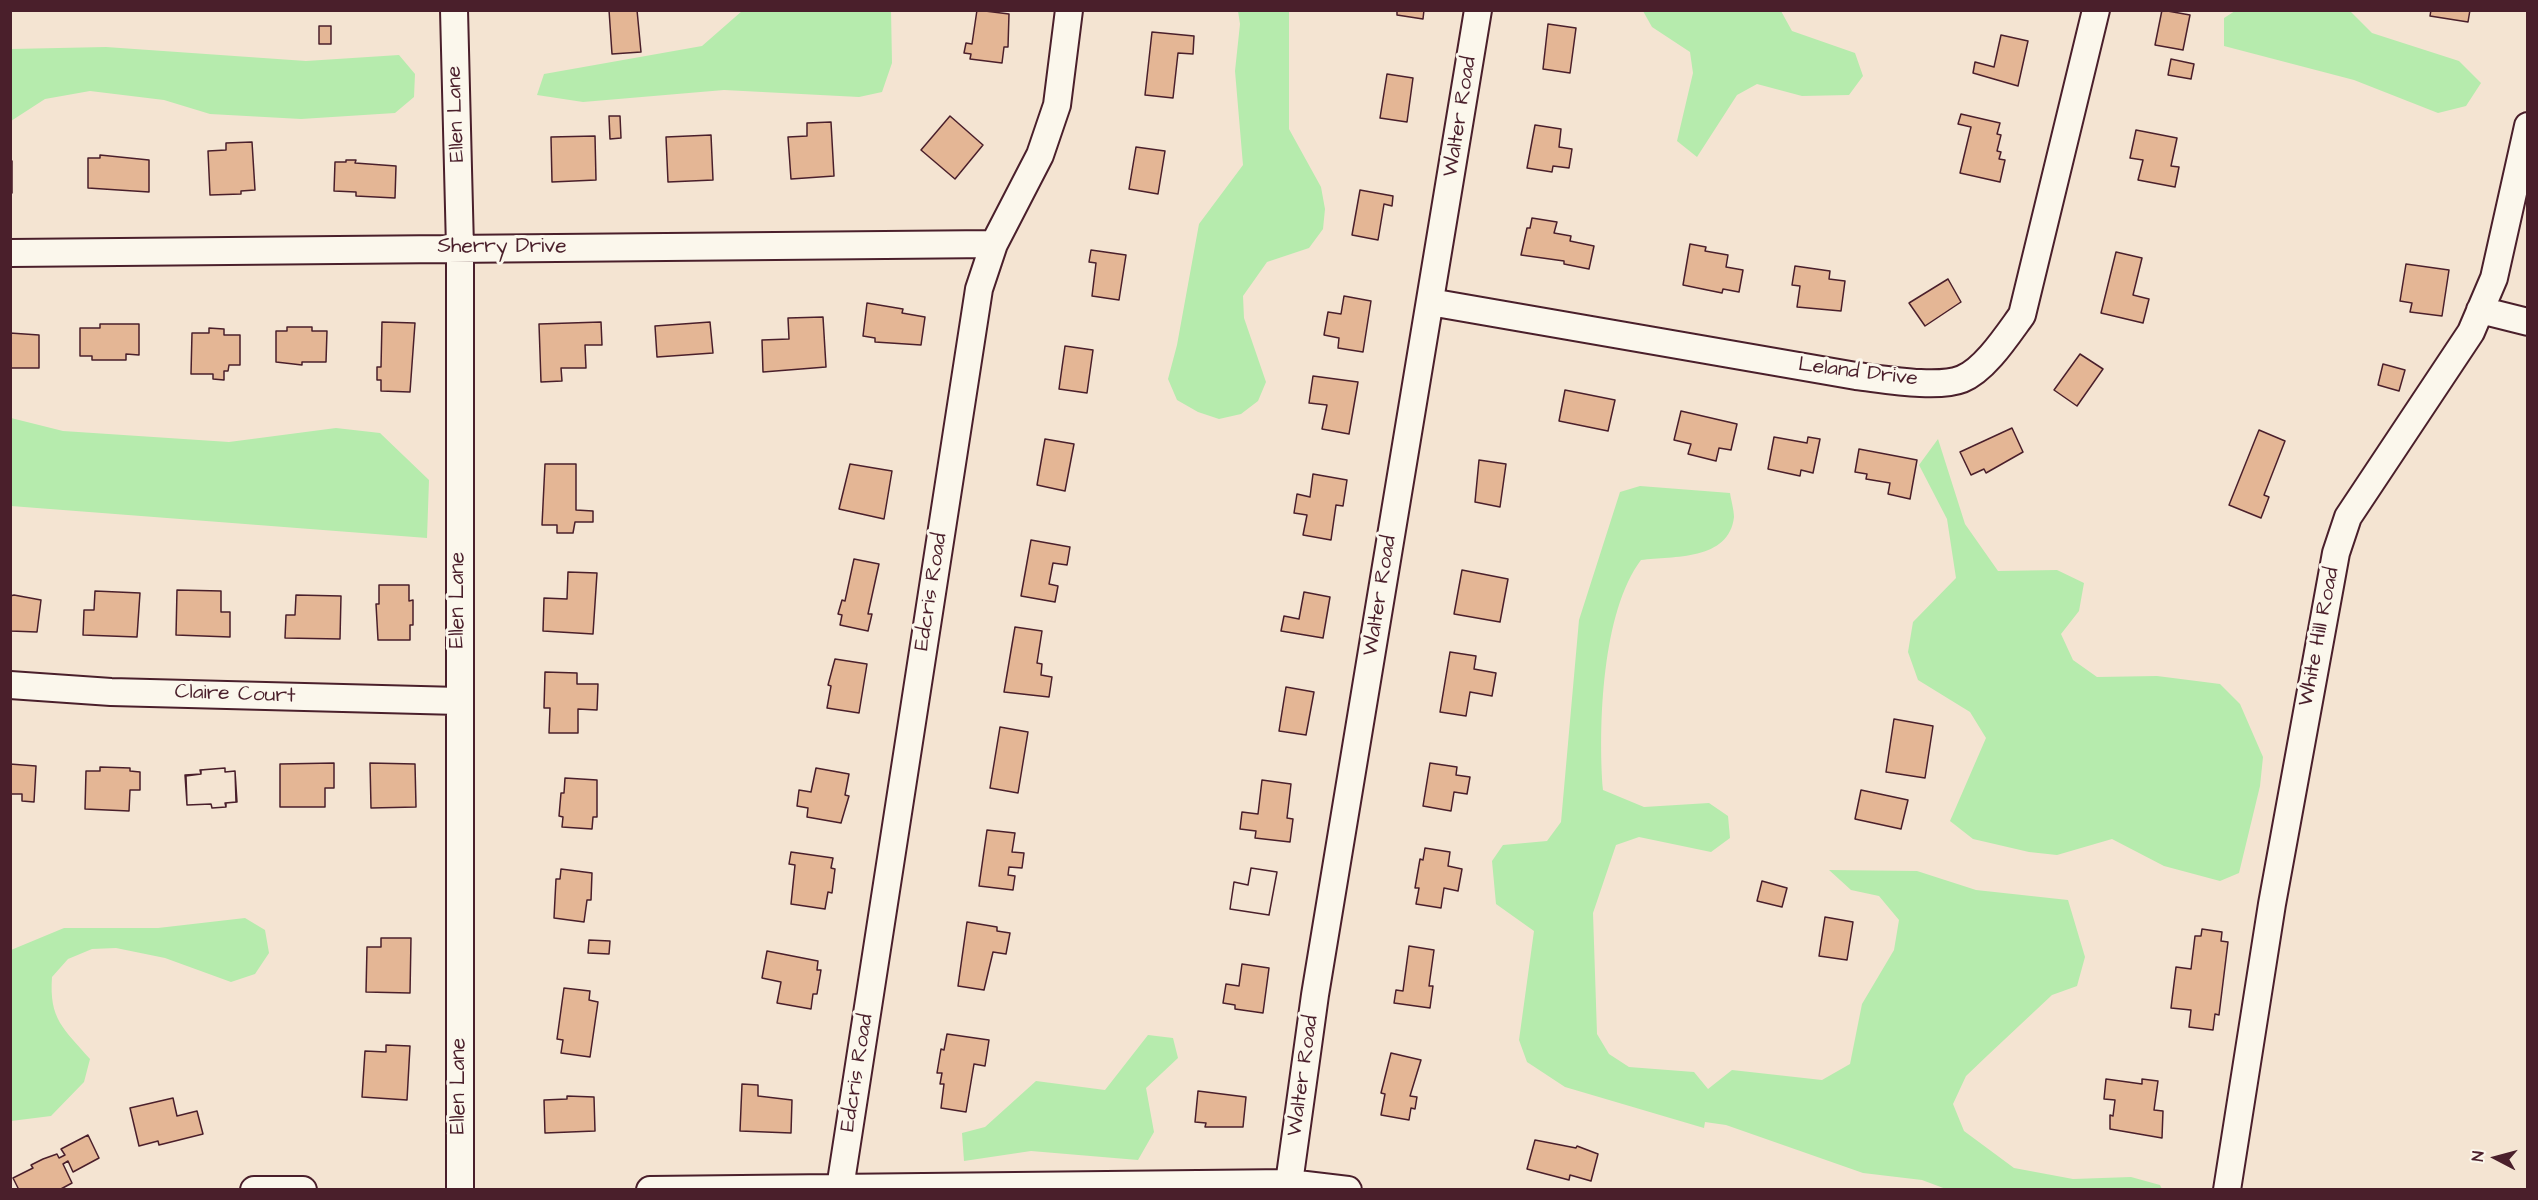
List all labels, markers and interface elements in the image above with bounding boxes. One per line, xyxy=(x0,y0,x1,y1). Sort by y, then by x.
street label: Walter Road xyxy=(1439,55,1483,179)
street label: Ellen Lane xyxy=(443,65,471,163)
street label: Sherry Drive xyxy=(438,235,566,261)
street label: Leland Drive xyxy=(1797,353,1919,393)
street label: Edcris Road xyxy=(910,532,954,652)
street label: Walter Road xyxy=(1359,534,1403,658)
street label: Ellen Lane xyxy=(446,552,472,648)
street label: White Hill Road xyxy=(2294,566,2346,708)
street label: Claire Court xyxy=(174,680,296,710)
street label: Edcris Road xyxy=(836,1013,880,1133)
street label: Walter Road xyxy=(1283,1014,1325,1138)
street label: Ellen Lane xyxy=(447,1038,473,1134)
north arrow xyxy=(2466,1128,2526,1188)
text: N xyxy=(2467,1150,2490,1162)

